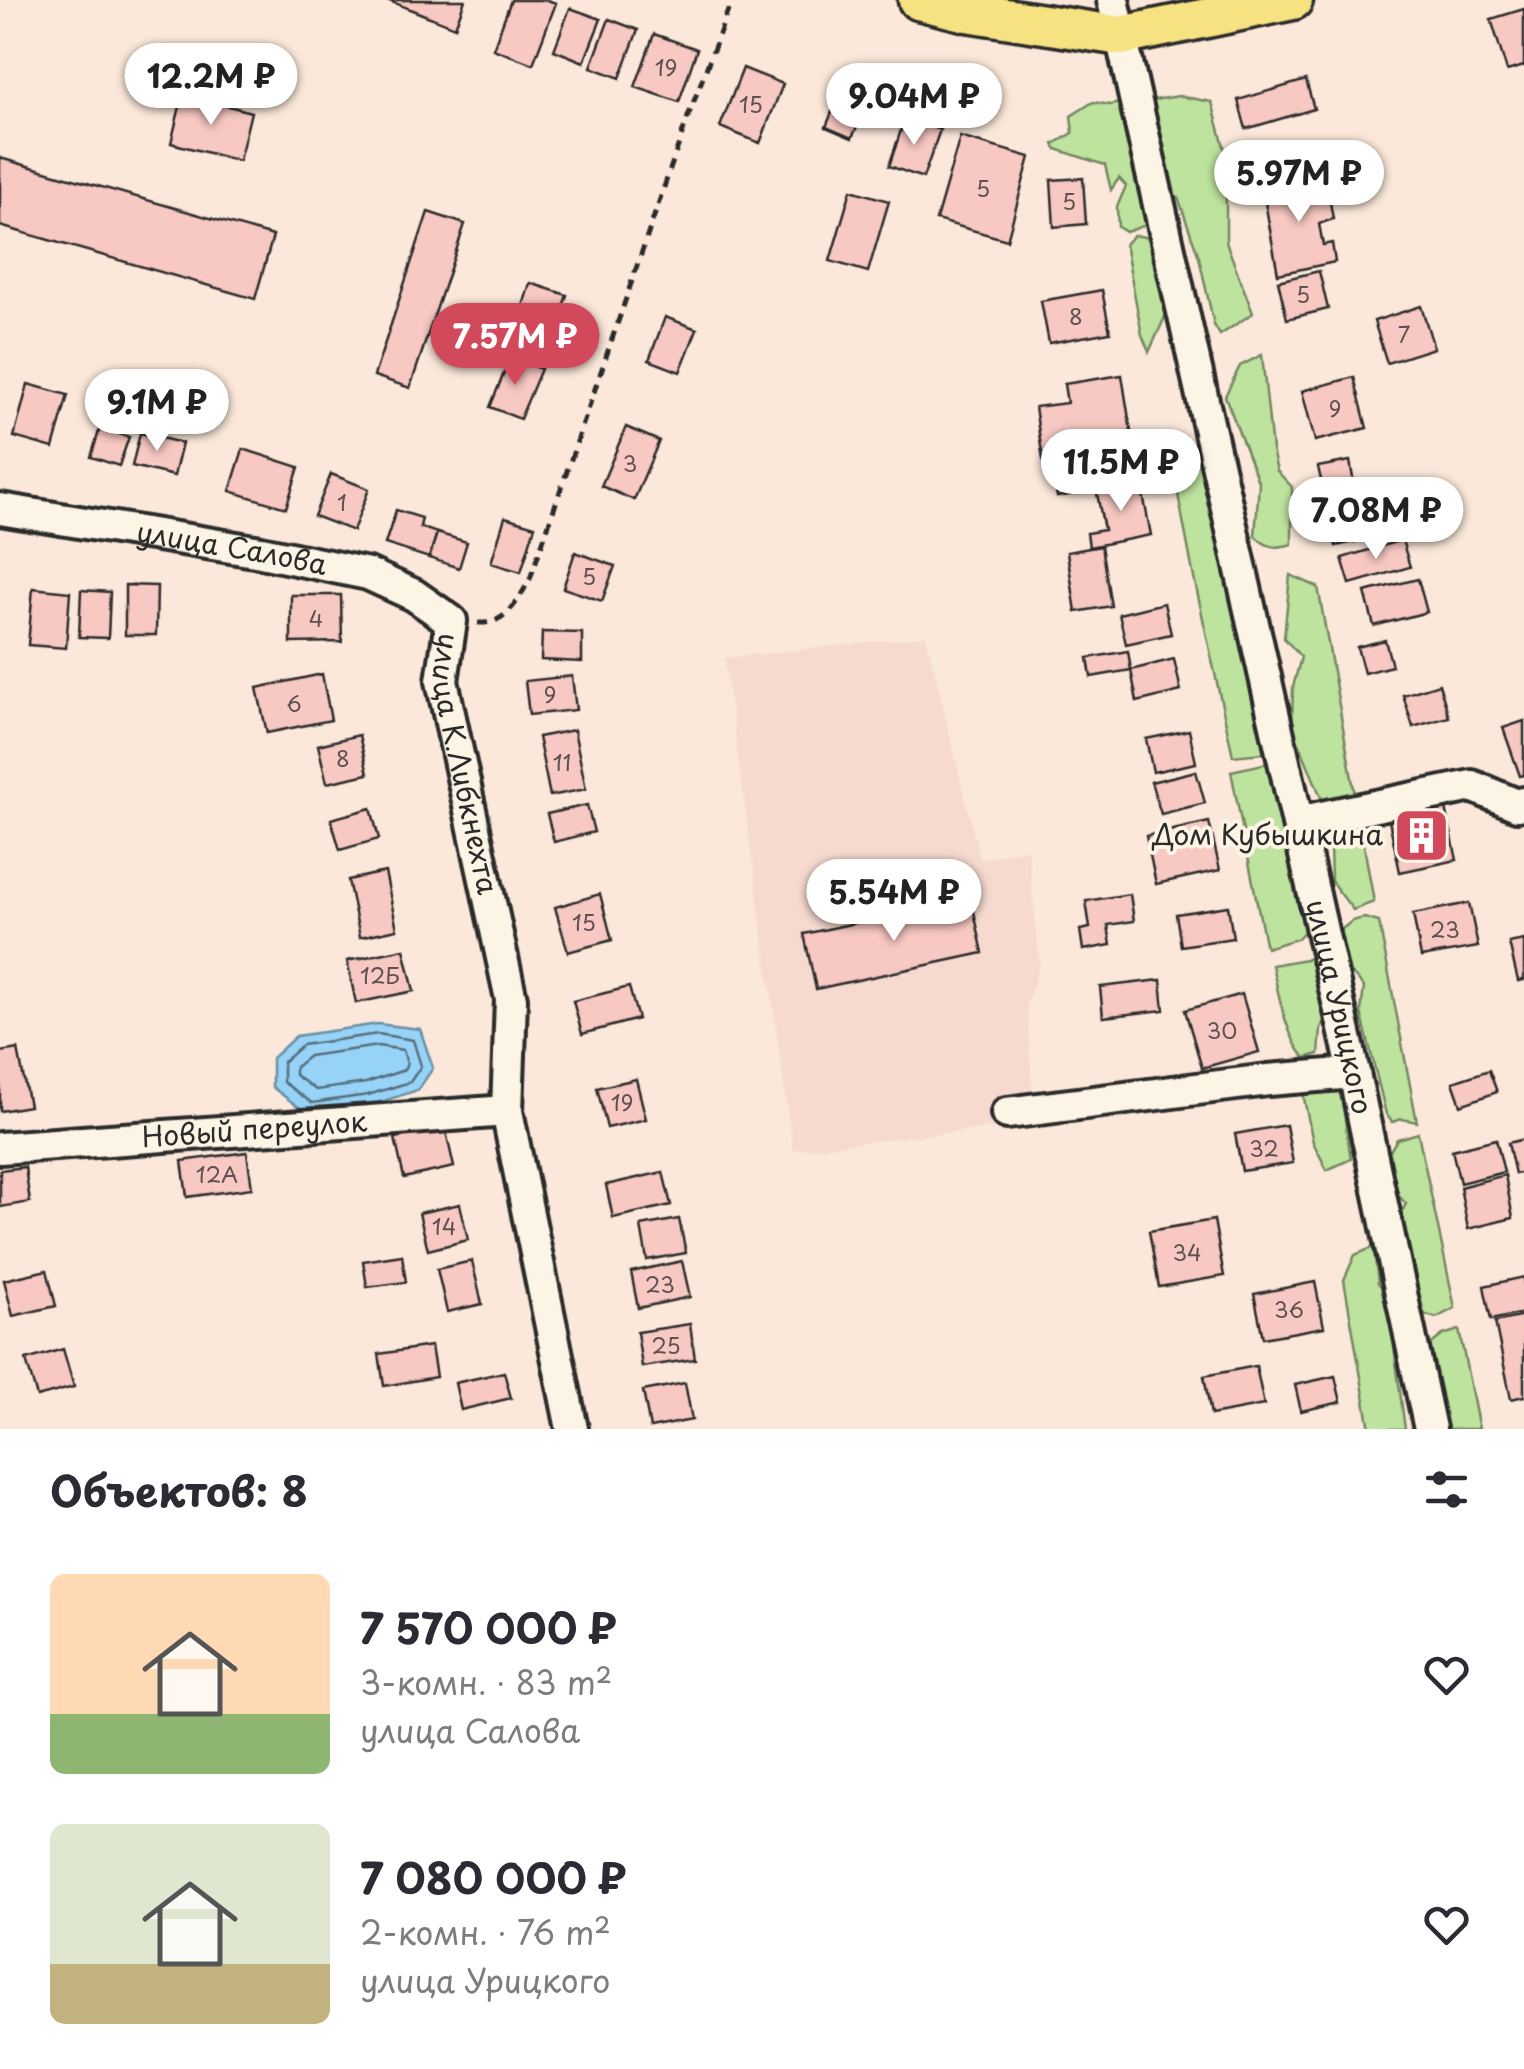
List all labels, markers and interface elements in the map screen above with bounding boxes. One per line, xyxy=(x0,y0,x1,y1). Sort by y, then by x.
pin: 12.2M ₽ xyxy=(119,43,303,128)
house number: 19 xyxy=(655,50,677,83)
text: 12.2M ₽ xyxy=(146,51,276,99)
pin: 9.04M ₽ xyxy=(822,63,1006,148)
text: 9.04M ₽ xyxy=(848,71,980,119)
house number: 15 xyxy=(739,87,763,120)
pin: 5.97M ₽ xyxy=(1207,140,1391,225)
text: 5.97M ₽ xyxy=(1236,148,1362,196)
house number: 5 xyxy=(976,171,990,204)
house number: 5 xyxy=(1062,184,1076,217)
house number: 5 xyxy=(1296,277,1310,310)
house number: 8 xyxy=(1069,299,1083,332)
pin: 7.57M ₽ xyxy=(423,303,607,388)
text: 7.57M ₽ xyxy=(453,311,577,359)
house number: 7 xyxy=(1398,317,1410,350)
pin: 9.1M ₽ xyxy=(76,369,238,454)
text: 9.1M ₽ xyxy=(107,377,207,425)
house number: 9 xyxy=(1329,391,1341,424)
pin: 11.5M ₽ xyxy=(1029,429,1213,514)
text: 11.5M ₽ xyxy=(1063,437,1179,485)
house number: 3 xyxy=(623,446,637,479)
pin: 7.08M ₽ xyxy=(1284,477,1468,562)
house number: 1 xyxy=(337,485,347,518)
text: 7.08M ₽ xyxy=(1310,485,1442,533)
street label: улица Салова xyxy=(134,509,332,585)
house number: 5 xyxy=(582,559,596,592)
house number: 4 xyxy=(309,601,323,634)
street label: улица К.Либкнехта xyxy=(422,630,511,898)
house number: 9 xyxy=(544,677,556,710)
house number: 6 xyxy=(286,686,302,719)
house number: 8 xyxy=(336,741,350,774)
house number: 11 xyxy=(553,745,571,778)
building icon: Дом Кубышкина xyxy=(1392,805,1452,865)
place label: Дом Кубышкина xyxy=(1152,812,1383,855)
pin: 5.54M ₽ xyxy=(802,859,986,944)
text: 5.54M ₽ xyxy=(828,867,960,915)
street label: улица Урицкого xyxy=(1296,895,1385,1118)
house number: 15 xyxy=(572,905,596,938)
house number: 23 xyxy=(1430,912,1460,945)
house number: 12Б xyxy=(360,958,400,991)
house number: 30 xyxy=(1207,1013,1237,1046)
house number: 19 xyxy=(611,1085,633,1118)
street label: Новый переулок xyxy=(140,1098,369,1158)
house number: 32 xyxy=(1249,1131,1279,1164)
house number: 12А xyxy=(196,1157,238,1190)
house number: 14 xyxy=(432,1209,456,1242)
house number: 34 xyxy=(1172,1235,1202,1268)
house number: 23 xyxy=(645,1267,675,1300)
house number: 36 xyxy=(1274,1292,1304,1325)
house number: 25 xyxy=(651,1328,681,1361)
text: Объектов: 8 xyxy=(50,1458,308,1521)
icon: filters xyxy=(1419,1462,1474,1517)
text: 7 570 000 ₽ xyxy=(360,1595,617,1658)
icon: home xyxy=(130,1614,250,1734)
icon: heart xyxy=(1419,1647,1474,1702)
text: 3-комн. · 83 m² xyxy=(360,1658,612,1706)
text: улица Салова xyxy=(360,1706,580,1754)
text: 7 080 000 ₽ xyxy=(360,1845,626,1908)
icon: home xyxy=(130,1864,250,1984)
icon: heart xyxy=(1419,1897,1474,1952)
text: 2-комн. · 76 m² xyxy=(360,1908,611,1956)
text: улица Урицкого xyxy=(360,1956,610,2004)

